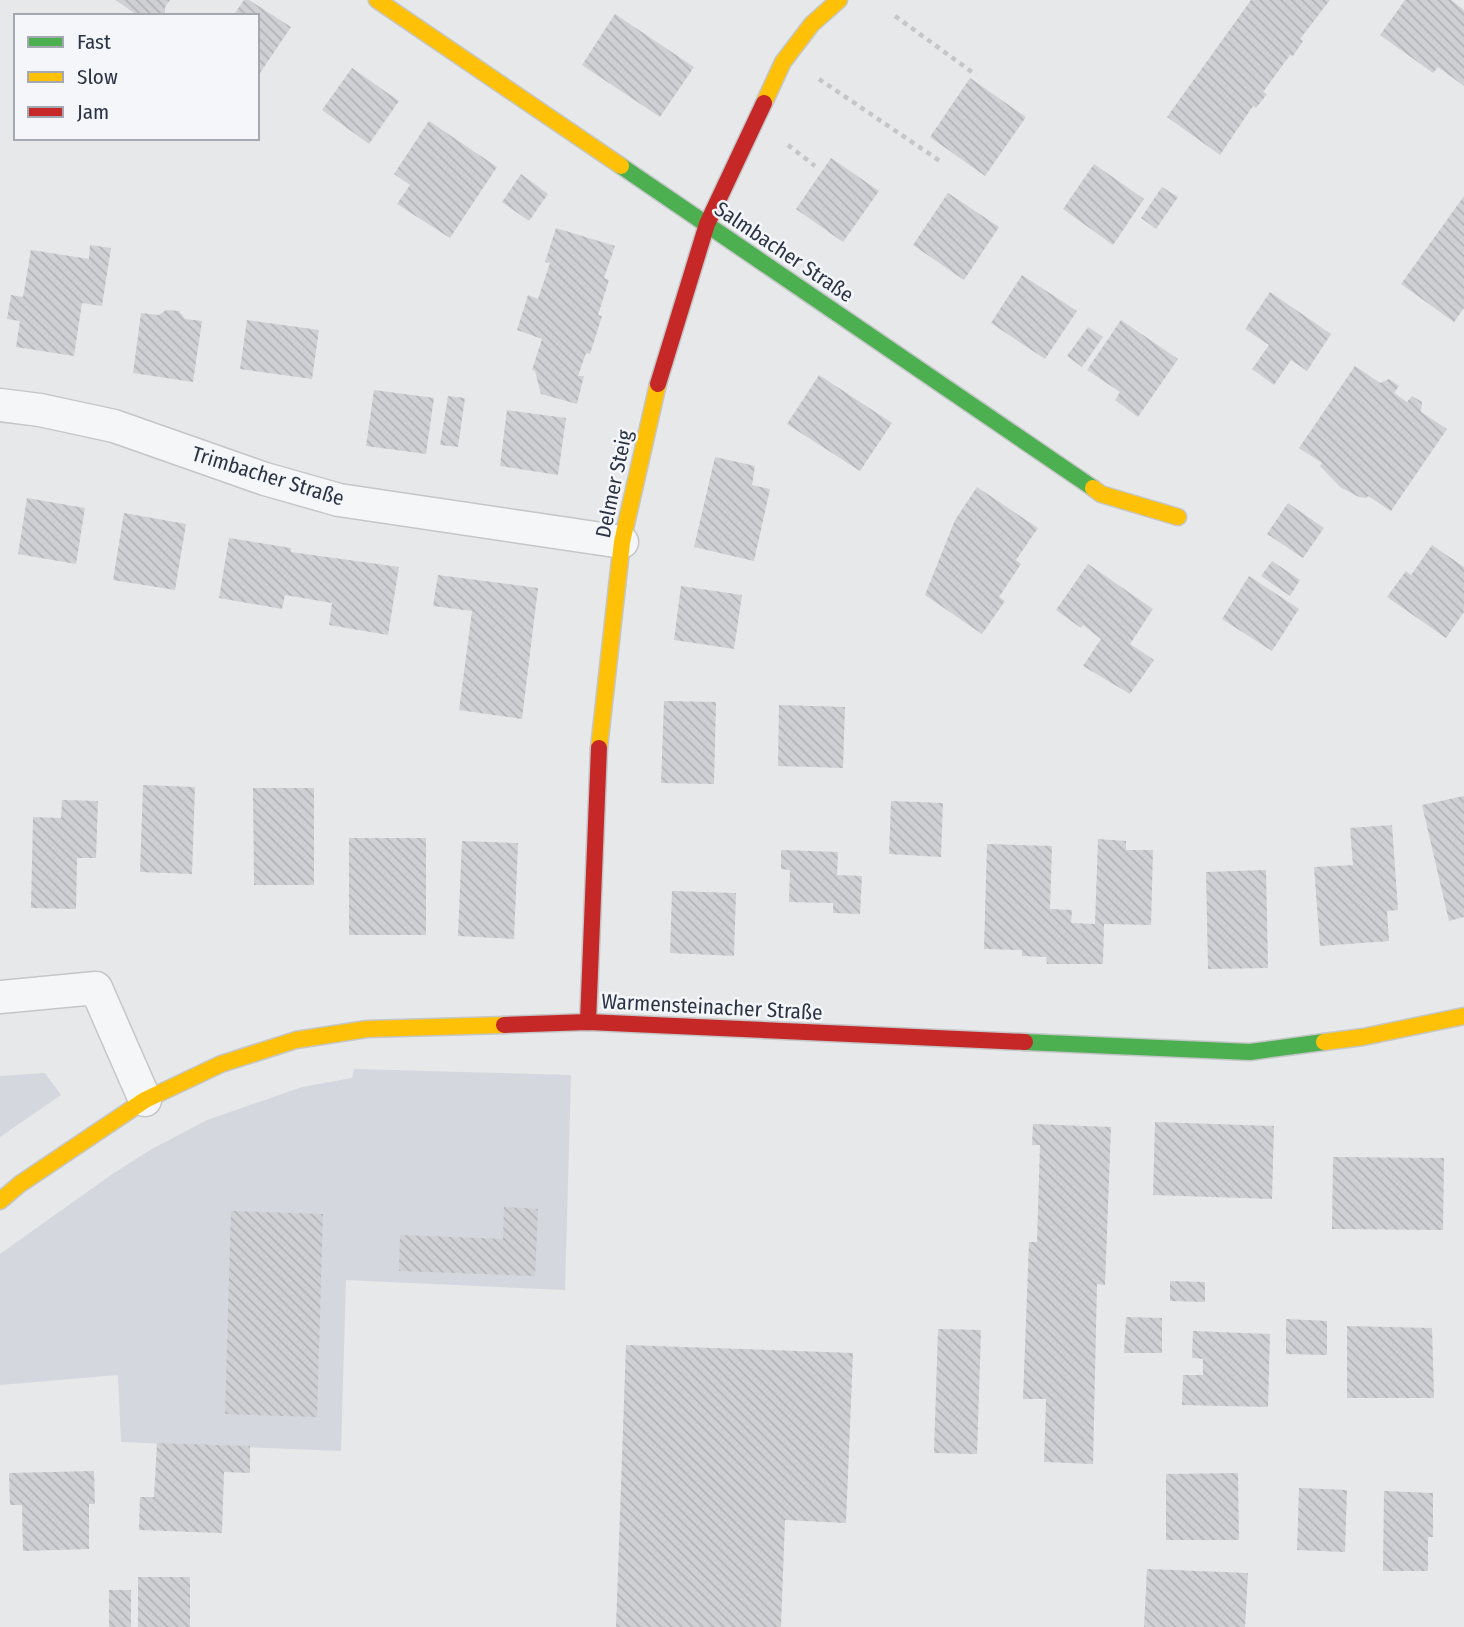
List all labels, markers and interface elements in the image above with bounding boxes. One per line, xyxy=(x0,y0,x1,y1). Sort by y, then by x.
legend xyxy=(14,14,259,140)
text: Fast xyxy=(77,29,111,55)
text: Slow xyxy=(77,64,118,90)
text: Jam xyxy=(77,99,109,125)
street label: Salmbacher Straße xyxy=(710,196,858,308)
street label: Delmer Steig xyxy=(590,428,638,540)
street label: Trimbacher Straße xyxy=(189,441,347,511)
street label: Warmensteinacher Straße xyxy=(601,988,823,1026)

